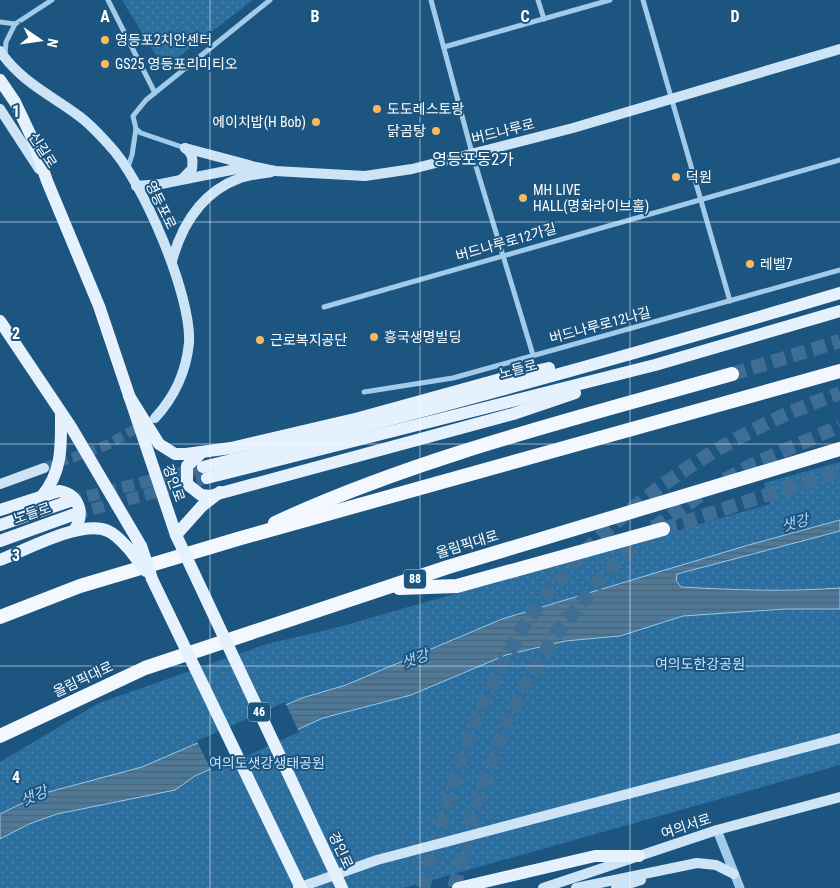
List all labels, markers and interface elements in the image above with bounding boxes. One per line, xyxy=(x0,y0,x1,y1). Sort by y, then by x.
text: A xyxy=(100,7,110,26)
text: B xyxy=(311,7,320,26)
text: C xyxy=(520,7,530,26)
text: D xyxy=(730,7,740,26)
north arrow xyxy=(15,15,65,65)
place label: 영등포2치안센터 xyxy=(115,32,212,48)
marker: 영등포2치안센터 xyxy=(99,34,111,46)
text: N xyxy=(44,37,61,49)
place label: GS25 영등포리미티오 xyxy=(115,56,238,72)
marker: GS25 영등포리미티오 xyxy=(99,58,111,70)
place label: 도도레스토랑 xyxy=(387,101,464,117)
text: 1 xyxy=(12,102,20,121)
marker: 도도레스토랑 xyxy=(371,103,383,115)
place label: 에이치밥(H Bob) xyxy=(212,114,306,131)
street label: 버드나루로 xyxy=(470,115,536,147)
marker: 에이치밥(H Bob) xyxy=(310,116,322,128)
place label: 닭곰탕 xyxy=(387,123,426,139)
marker: 닭곰탕 xyxy=(430,125,442,137)
street label: 신길로 xyxy=(26,129,60,171)
district label: 영등포동2가 xyxy=(432,150,514,169)
place label: 덕원 xyxy=(686,169,712,185)
marker: 덕원 xyxy=(670,171,682,183)
street label: 영등포로 xyxy=(143,178,180,232)
place label: MH LIVE HALL(명화라이브홀) xyxy=(533,182,649,215)
marker: MH LIVE HALL(명화라이브홀) xyxy=(517,192,529,204)
street label: 버드나루로12가길 xyxy=(454,220,558,264)
place label: 레벨7 xyxy=(760,256,793,272)
marker: 레벨7 xyxy=(744,258,756,270)
street label: 버드나루로12나길 xyxy=(548,304,652,346)
text: 2 xyxy=(12,324,20,343)
place label: 흥국생명빌딩 xyxy=(384,329,461,345)
marker: 흥국생명빌딩 xyxy=(368,331,380,343)
place label: 근로복지공단 xyxy=(270,332,347,348)
marker: 근로복지공단 xyxy=(254,334,266,346)
street label: 노들로 xyxy=(497,356,539,382)
street label: 경인로 xyxy=(160,462,188,504)
street label: 노들로 xyxy=(11,499,53,527)
water label: 샛강 xyxy=(779,510,813,535)
street label: 올림픽대로 xyxy=(434,527,500,561)
text: 3 xyxy=(12,546,20,565)
road number: 88 xyxy=(404,570,426,588)
water label: 샛강 xyxy=(399,645,433,672)
park label: 여의도한강공원 xyxy=(655,656,745,672)
street label: 올림픽대로 xyxy=(50,658,116,700)
road number: 46 xyxy=(248,702,270,722)
park label: 여의도샛강생태공원 xyxy=(209,755,325,771)
text: 4 xyxy=(12,768,20,787)
water label: 샛강 xyxy=(18,781,52,810)
street label: 여의서로 xyxy=(659,810,713,842)
street label: 경인로 xyxy=(326,829,356,871)

